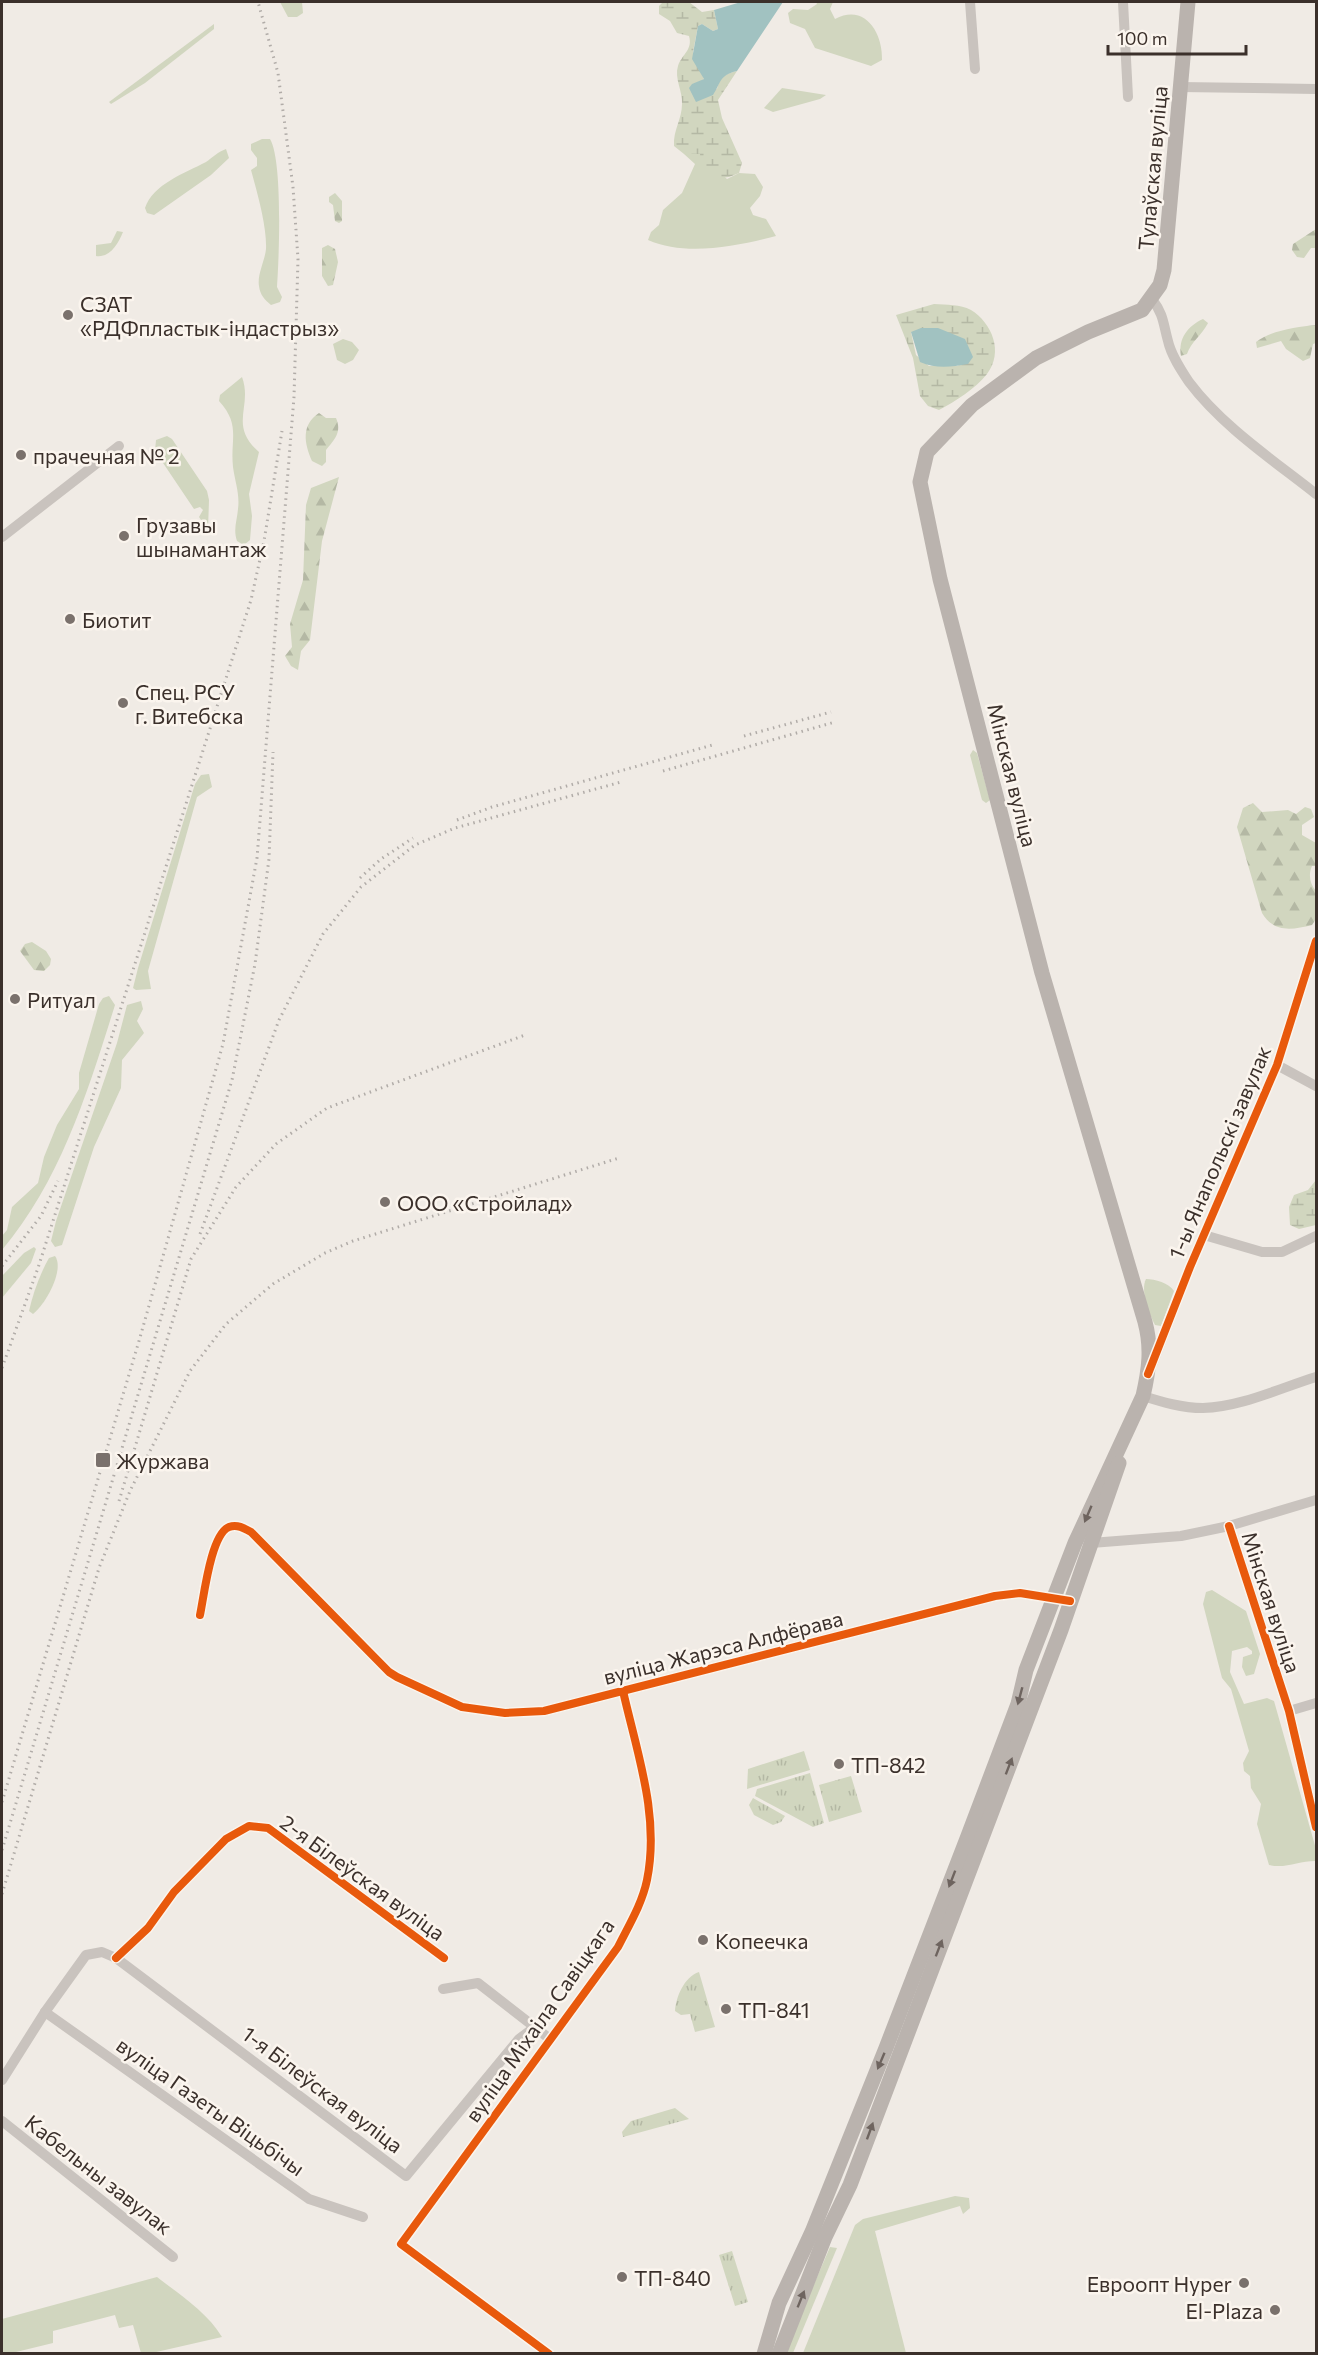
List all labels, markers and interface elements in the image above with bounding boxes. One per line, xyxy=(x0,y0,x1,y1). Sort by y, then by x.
scale bar xyxy=(1108,18,1246,56)
text: 100 m xyxy=(1117,27,1167,49)
street label: Тулаўская вуліца xyxy=(1132,85,1172,251)
place label: СЗАТ «РДФпластык-індастрыз» xyxy=(80,291,339,340)
marker: СЗАТ «РДФпластык-індастрыз» xyxy=(61,308,75,322)
place label: прачечная № 2 xyxy=(33,443,180,468)
marker: прачечная № 2 xyxy=(14,448,28,462)
place label: Грузавы шынамантаж xyxy=(136,512,267,561)
marker: Грузавы шынамантаж xyxy=(117,529,131,543)
place label: Биотит xyxy=(82,607,152,632)
marker: Биотит xyxy=(63,612,77,626)
place label: Спец. РСУ г. Витебска xyxy=(135,679,243,728)
marker: Спец. РСУ г. Витебска xyxy=(116,696,130,710)
street label: Мінская вуліца xyxy=(983,701,1043,849)
place label: Ритуал xyxy=(27,987,96,1012)
marker: Ритуал xyxy=(8,992,22,1006)
street label: 1-ы Янапольскі завулак xyxy=(1163,1042,1275,1262)
place label: ООО «Стройлад» xyxy=(397,1190,573,1215)
marker: ООО «Стройлад» xyxy=(378,1195,392,1209)
place label: Журжава xyxy=(116,1448,209,1473)
marker: Журжава xyxy=(94,1451,112,1469)
one-way arrow xyxy=(1083,1505,1093,1523)
street label: Мінская вуліца xyxy=(1237,1528,1307,1676)
street label: вуліца Жарэса Алфёрава xyxy=(601,1605,845,1689)
one-way arrow xyxy=(1014,1687,1024,1705)
place label: ТП-842 xyxy=(851,1752,926,1777)
marker: ТП-842 xyxy=(832,1757,846,1771)
one-way arrow xyxy=(1005,1757,1014,1775)
street label: 2-я Білеўская вуліца xyxy=(276,1809,450,1945)
one-way arrow xyxy=(946,1870,956,1888)
street label: вуліца Міхаіла Савіцкага xyxy=(459,1914,619,2126)
place label: Копеечка xyxy=(715,1928,808,1953)
marker: Копеечка xyxy=(696,1933,710,1947)
one-way arrow xyxy=(935,1939,944,1957)
place label: ТП-841 xyxy=(738,1997,810,2022)
marker: ТП-841 xyxy=(719,2002,733,2016)
street label: 1-я Білеўская вуліца xyxy=(238,2021,408,2157)
street label: вуліца Газеты Віцьбічы xyxy=(112,2032,310,2180)
one-way arrow xyxy=(876,2052,886,2070)
street label: Кабельны завулак xyxy=(21,2109,177,2239)
one-way arrow xyxy=(866,2121,876,2139)
place label: ТП-840 xyxy=(634,2265,711,2290)
marker: ТП-840 xyxy=(615,2270,629,2284)
place label: Евроопт Hyper xyxy=(1087,2271,1232,2296)
marker: Евроопт Hyper xyxy=(1237,2276,1251,2290)
one-way arrow xyxy=(797,2290,806,2308)
place label: El-Plaza xyxy=(1185,2298,1263,2323)
marker: El-Plaza xyxy=(1268,2303,1282,2317)

